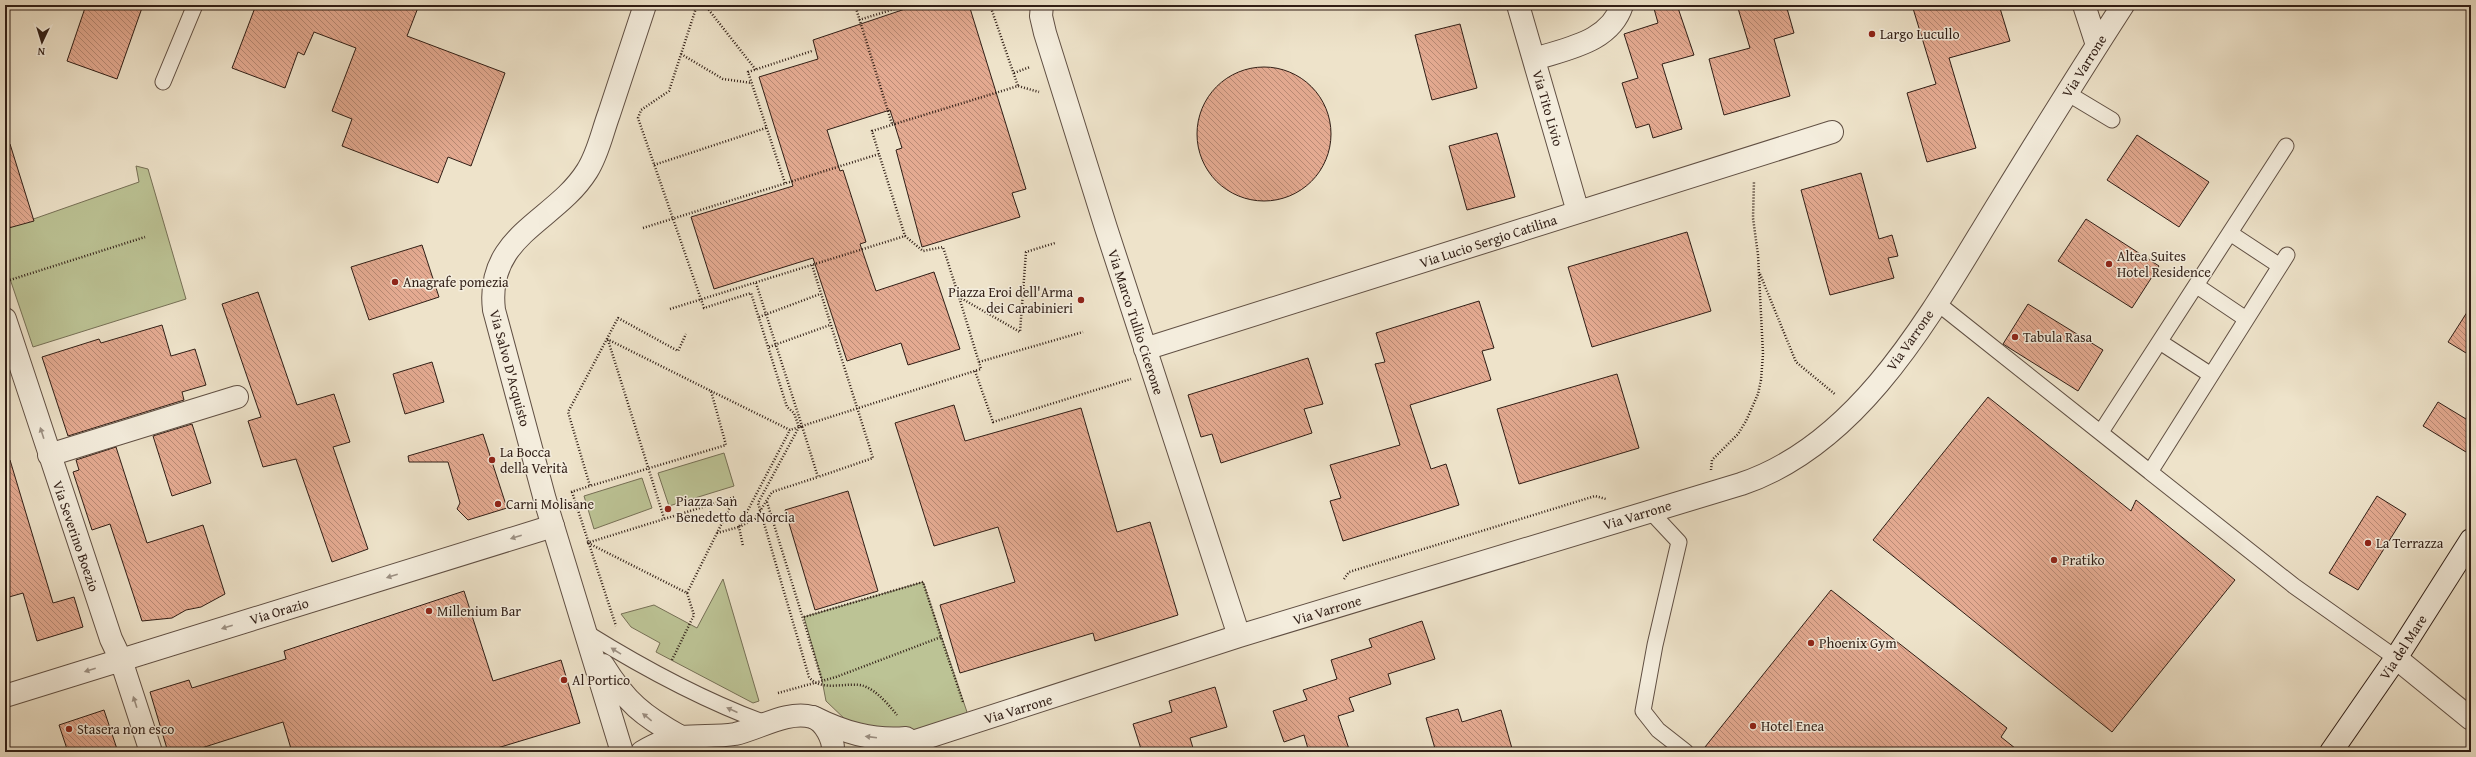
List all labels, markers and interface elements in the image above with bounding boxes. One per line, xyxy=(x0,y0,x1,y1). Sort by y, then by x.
north arrow xyxy=(22,22,62,62)
place label: Largo Lucullo xyxy=(1880,24,1960,44)
marker: Largo Lucullo xyxy=(1867,29,1877,39)
street label: Via Varrone xyxy=(2057,30,2111,101)
text: N xyxy=(36,44,46,60)
street label: Via Tito Livio xyxy=(1528,67,1568,149)
street label: Via Lucio Sergio Catilina xyxy=(1417,209,1560,273)
place label: Altea Suites Hotel Residence xyxy=(2117,246,2211,282)
street label: Via Marco Tullio Cicerone xyxy=(1103,247,1169,398)
marker: Altea Suites Hotel Residence xyxy=(2104,259,2114,269)
place label: Anagrafe pomezia xyxy=(403,272,509,292)
marker: Anagrafe pomezia xyxy=(390,277,400,287)
place label: Piazza Eroi dell'Arma dei Carabinieri xyxy=(948,282,1073,318)
marker: Piazza Eroi dell'Arma dei Carabinieri xyxy=(1076,295,1086,305)
street label: Via Varrone xyxy=(1882,305,1939,375)
street label: Via Salvo D'Acquisto xyxy=(485,307,535,429)
place label: Tabula Rasa xyxy=(2023,327,2093,347)
marker: Tabula Rasa xyxy=(2010,332,2020,342)
one-way arrow xyxy=(39,427,45,439)
place label: La Bocca della Verità xyxy=(500,442,568,478)
marker: La Bocca della Verità xyxy=(487,455,497,465)
street label: Via Severino Boezio xyxy=(48,478,104,594)
place label: Piazza San Benedetto da Norcia xyxy=(676,491,795,527)
place label: Carni Molisane xyxy=(506,494,594,514)
street label: Via Varrone xyxy=(1600,495,1674,535)
marker: Carni Molisane xyxy=(493,499,503,509)
marker: Piazza San Benedetto da Norcia xyxy=(663,504,673,514)
place label: La Terrazza xyxy=(2376,533,2444,553)
one-way arrow xyxy=(509,535,521,541)
marker: La Terrazza xyxy=(2363,538,2373,548)
place label: Pratiko xyxy=(2062,550,2105,570)
marker: Pratiko xyxy=(2049,555,2059,565)
one-way arrow xyxy=(385,573,397,579)
street label: Via Varrone xyxy=(1290,590,1364,630)
street label: Via Orazio xyxy=(247,593,311,629)
place label: Millenium Bar xyxy=(437,601,521,621)
marker: Millenium Bar xyxy=(424,606,434,616)
street label: Via del Mare xyxy=(2374,610,2432,684)
one-way arrow xyxy=(221,624,233,630)
place label: Phoenix Gym xyxy=(1819,633,1897,653)
marker: Phoenix Gym xyxy=(1806,638,1816,648)
one-way arrow xyxy=(611,647,621,655)
one-way arrow xyxy=(84,667,96,673)
place label: Al Portico xyxy=(572,670,630,690)
marker: Al Portico xyxy=(559,675,569,685)
street label: Via Varrone xyxy=(981,689,1055,729)
one-way arrow xyxy=(132,695,138,707)
one-way arrow xyxy=(726,707,737,713)
one-way arrow xyxy=(642,713,653,722)
place label: Hotel Enea xyxy=(1761,716,1824,736)
place label: Stasera non esco xyxy=(77,719,174,739)
marker: Hotel Enea xyxy=(1748,721,1758,731)
marker: Stasera non esco xyxy=(64,724,74,734)
one-way arrow xyxy=(865,734,877,740)

